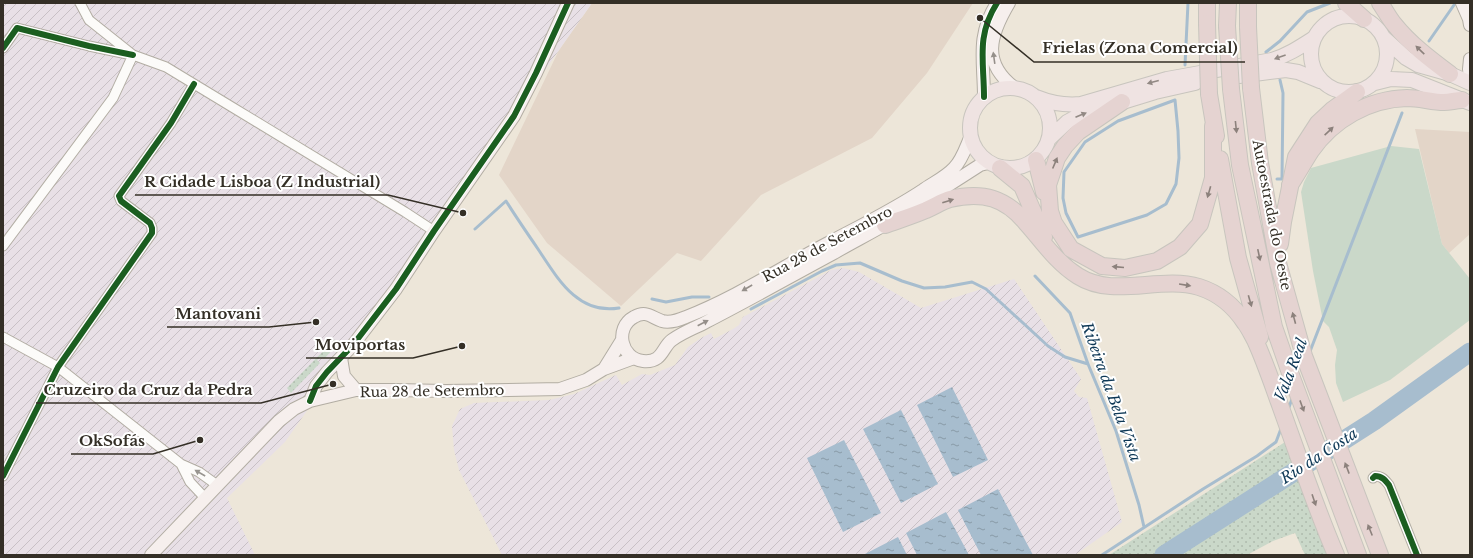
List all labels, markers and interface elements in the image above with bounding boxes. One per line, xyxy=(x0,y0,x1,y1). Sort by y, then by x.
callout: Frielas (Zona Comercial) xyxy=(1034,35,1245,62)
text: Frielas (Zona Comercial) xyxy=(1042,38,1238,57)
one-way arrow xyxy=(1414,46,1425,55)
one-way arrow xyxy=(991,52,997,64)
one-way arrow xyxy=(1274,54,1286,60)
one-way arrow xyxy=(1147,80,1159,86)
one-way arrow xyxy=(1075,112,1087,118)
one-way arrow xyxy=(1232,121,1239,133)
one-way arrow xyxy=(1324,126,1334,136)
street label: Autoestrada do Oeste xyxy=(1248,137,1295,292)
one-way arrow xyxy=(1052,157,1058,169)
callout: R Cidade Lisboa (Z Industrial) xyxy=(135,168,388,195)
text: R Cidade Lisboa (Z Industrial) xyxy=(144,172,380,191)
one-way arrow xyxy=(1206,186,1212,198)
one-way arrow xyxy=(942,198,954,204)
street label: Rua 28 de Setembro xyxy=(759,202,895,286)
one-way arrow xyxy=(1256,249,1262,261)
one-way arrow xyxy=(1112,264,1124,271)
one-way arrow xyxy=(1179,282,1191,288)
one-way arrow xyxy=(741,284,753,291)
one-way arrow xyxy=(1247,295,1253,307)
callout: Mantovani xyxy=(167,300,269,327)
text: Mantovani xyxy=(175,304,262,323)
one-way arrow xyxy=(1290,312,1296,324)
water label: Ribeira da Bela Vista xyxy=(1077,318,1146,464)
one-way arrow xyxy=(698,320,709,326)
callout: Moviportas xyxy=(306,331,413,358)
text: Moviportas xyxy=(315,335,405,354)
water label: Vala Real xyxy=(1270,335,1311,404)
callout: Cruzeiro da Cruz da Pedra xyxy=(36,376,261,403)
text: Cruzeiro da Cruz da Pedra xyxy=(43,380,253,399)
street label: Rua 28 de Setembro xyxy=(359,381,505,401)
one-way arrow xyxy=(1300,401,1306,413)
water label: Rio da Costa xyxy=(1276,424,1361,488)
callout: OkSofás xyxy=(71,427,153,454)
text: OkSofás xyxy=(79,431,145,450)
one-way arrow xyxy=(1343,462,1349,474)
one-way arrow xyxy=(194,470,206,477)
one-way arrow xyxy=(1311,495,1317,507)
one-way arrow xyxy=(1367,523,1373,535)

